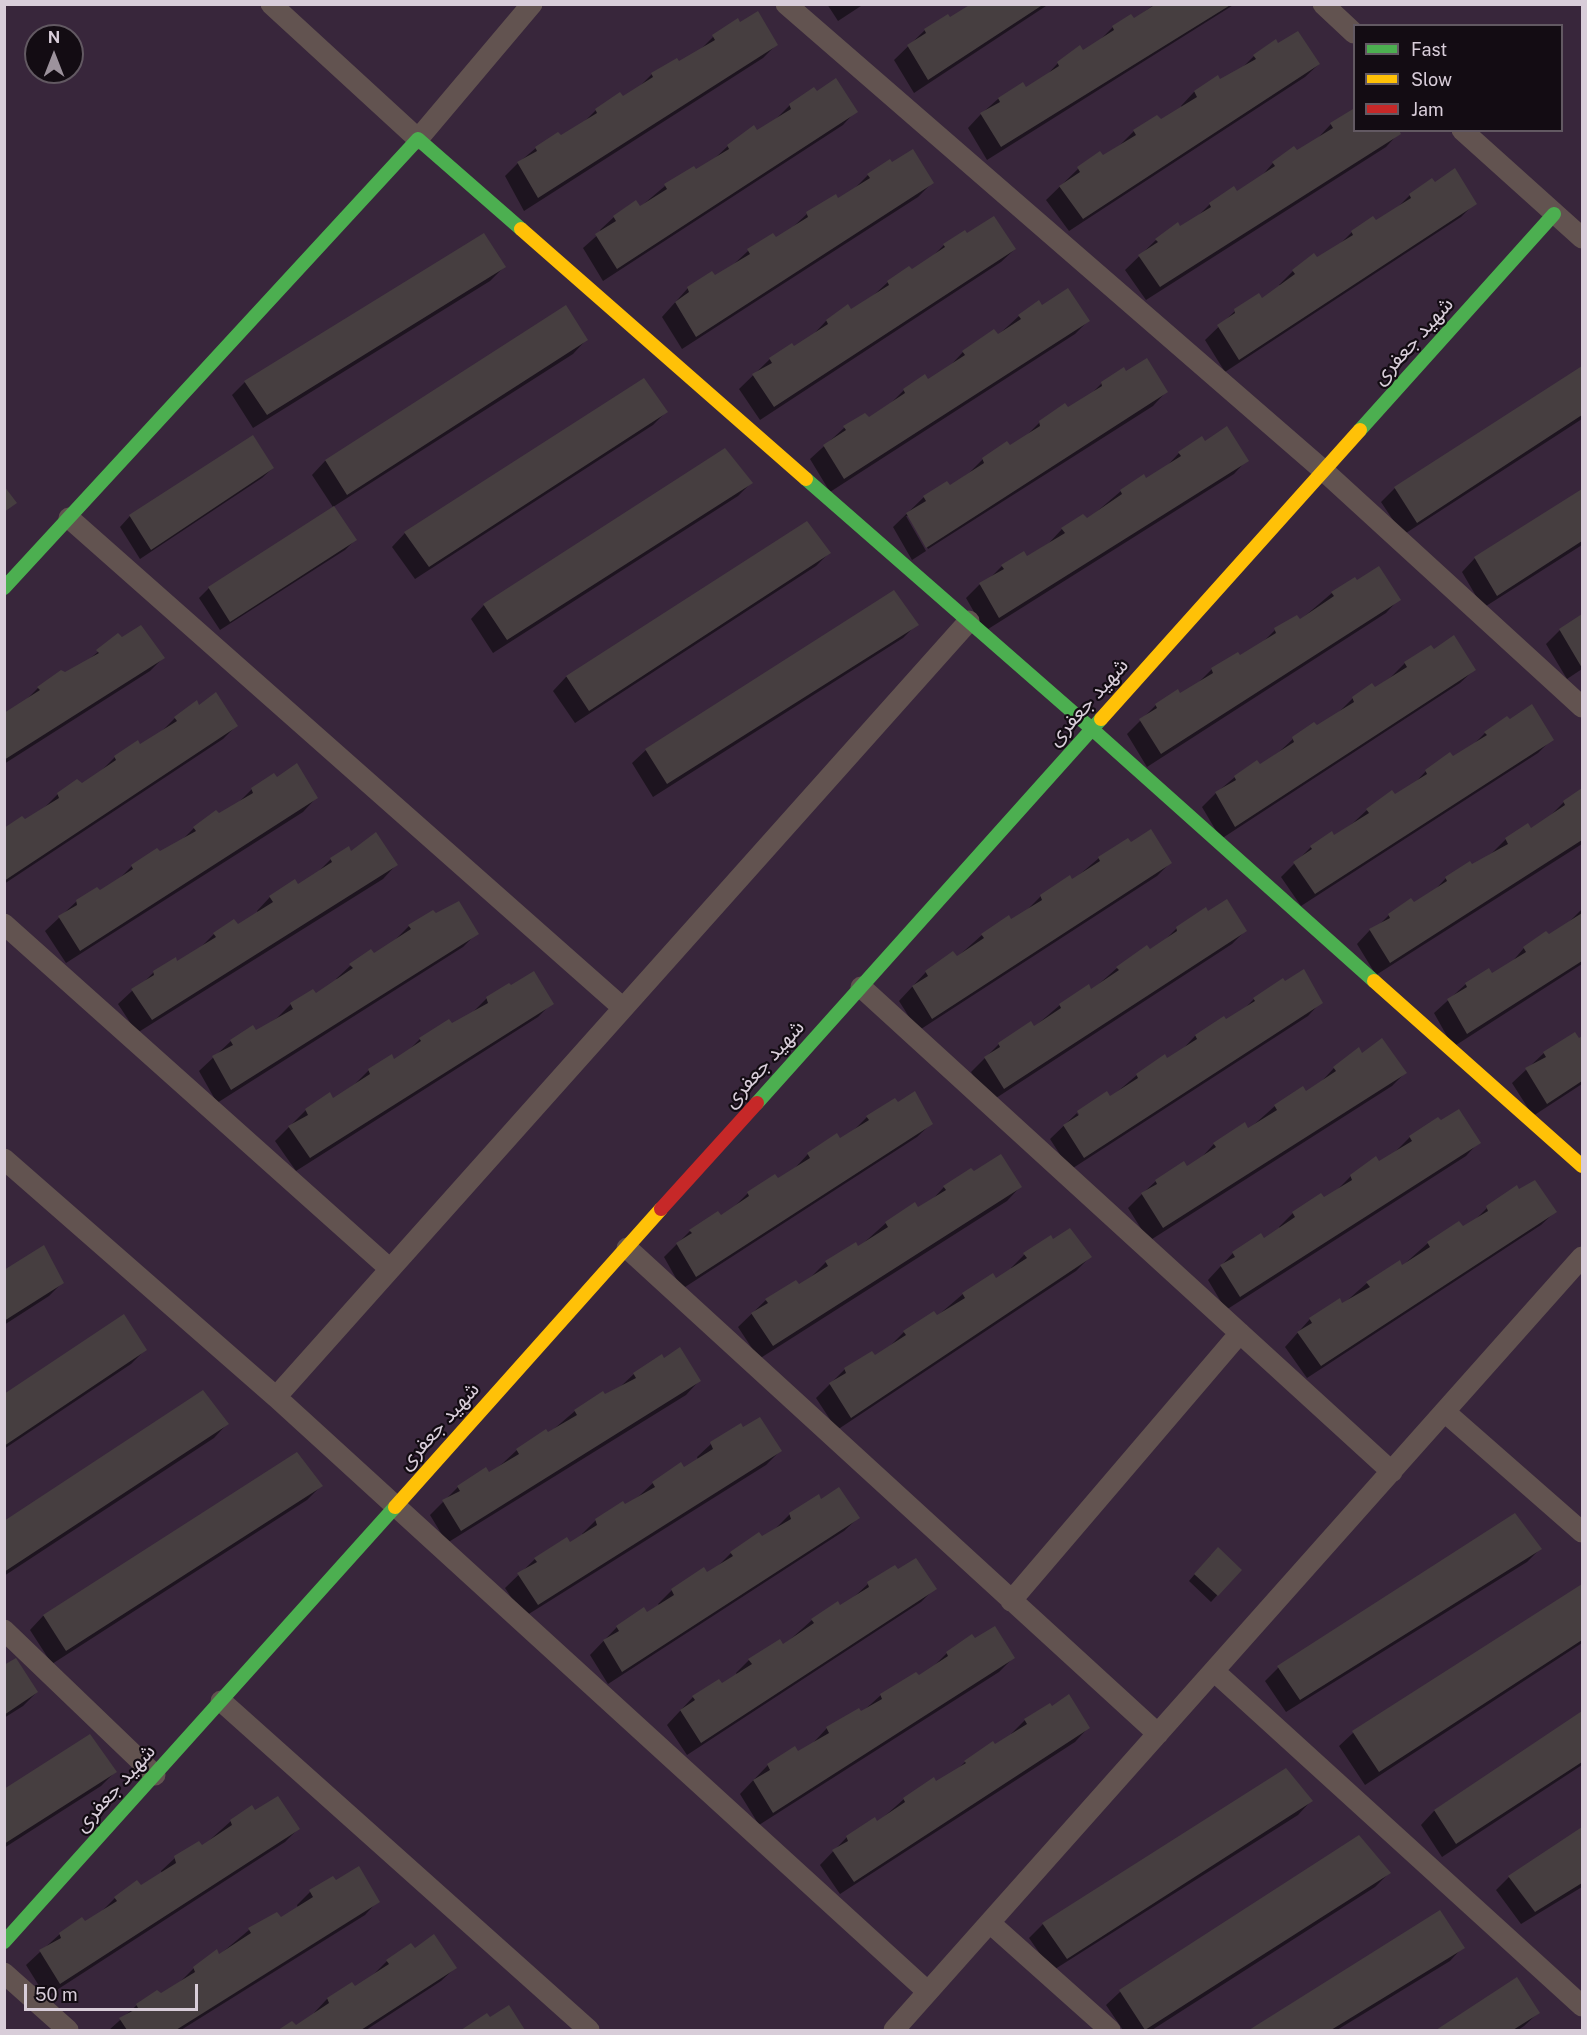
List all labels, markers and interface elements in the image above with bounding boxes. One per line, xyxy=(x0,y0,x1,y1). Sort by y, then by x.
north arrow xyxy=(24,24,84,84)
legend xyxy=(1353,24,1563,132)
text: N xyxy=(48,28,60,47)
text: Fast xyxy=(1411,39,1447,60)
text: Slow xyxy=(1411,69,1452,90)
text: Jam xyxy=(1411,99,1444,120)
street label: شهید جعفری xyxy=(1367,292,1459,390)
street label: شهید جعفری xyxy=(1042,653,1134,751)
street label: شهید جعفری xyxy=(718,1015,810,1113)
street label: شهید جعفری xyxy=(393,1377,485,1475)
street label: شهید جعفری xyxy=(69,1739,161,1837)
scale bar xyxy=(27,1972,201,2010)
text: 50 m xyxy=(35,1984,78,2005)

